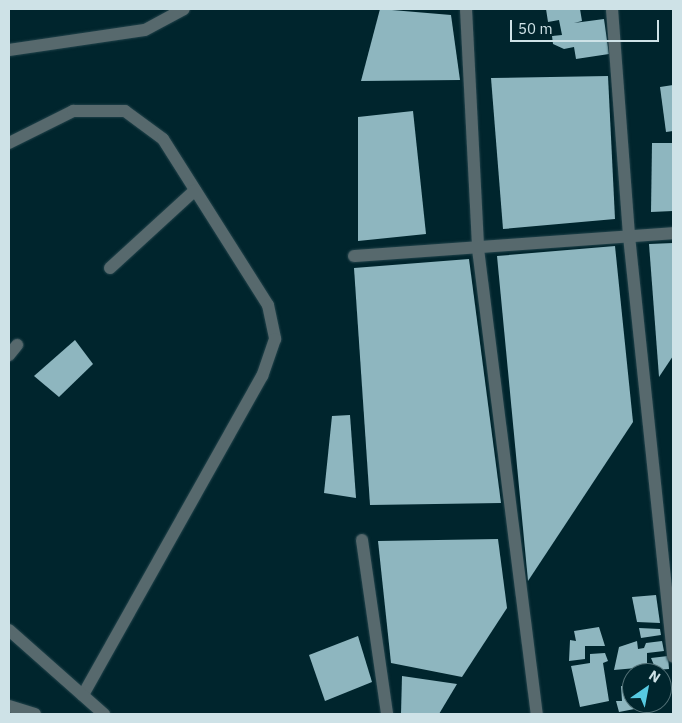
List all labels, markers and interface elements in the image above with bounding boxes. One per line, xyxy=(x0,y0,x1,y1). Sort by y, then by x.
scale bar xyxy=(512,10,661,42)
text: 50 m xyxy=(518,19,553,38)
north arrow xyxy=(622,663,672,713)
text: N xyxy=(645,666,664,687)

